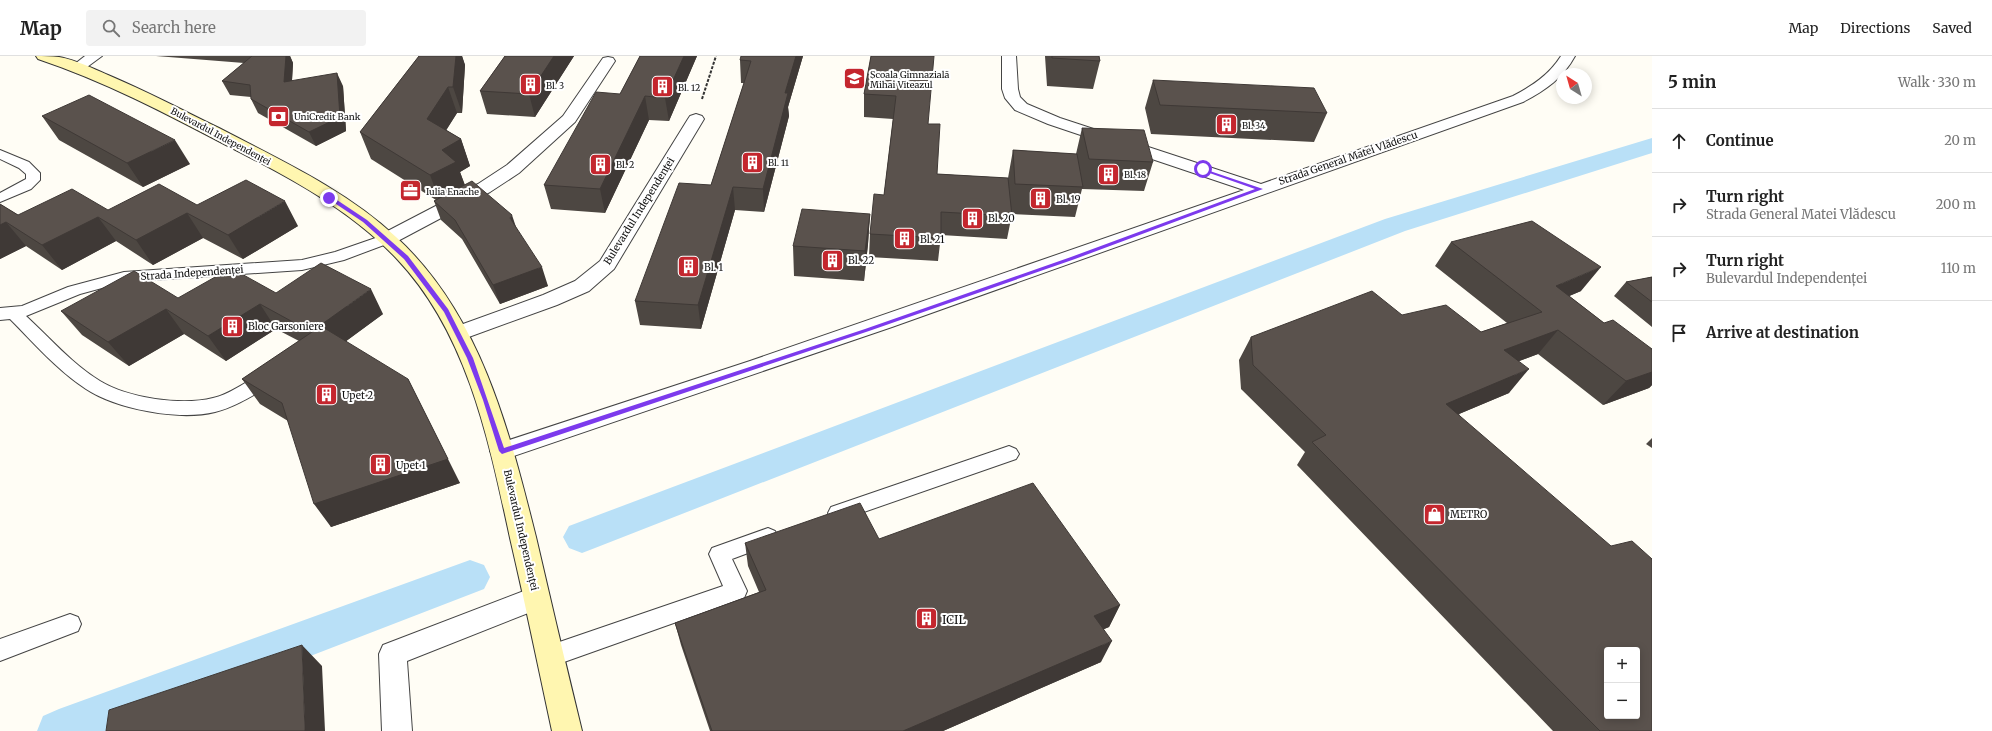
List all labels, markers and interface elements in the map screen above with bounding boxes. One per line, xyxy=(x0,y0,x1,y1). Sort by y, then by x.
search box xyxy=(86,10,366,46)
text: Map xyxy=(20,16,62,40)
icon: search xyxy=(100,17,122,39)
text: Search here xyxy=(132,18,216,37)
text: Map xyxy=(1788,19,1818,37)
text: Directions xyxy=(1840,19,1910,37)
text: Saved xyxy=(1932,19,1972,37)
school or university icon: Școala Gimnazială Mihai Viteazul xyxy=(841,66,867,92)
north arrow xyxy=(1556,68,1592,104)
place label: Școala Gimnazială Mihai Viteazul xyxy=(870,69,950,90)
text: 5 min xyxy=(1668,71,1716,93)
building icon: Bl. 3 xyxy=(518,72,544,98)
building icon: Bl. 12 xyxy=(649,74,675,100)
text: Walk · 330 m xyxy=(1898,74,1976,91)
place label: Bl. 3 xyxy=(546,80,564,91)
place label: Bl. 12 xyxy=(678,82,700,93)
bank icon: UniCredit Bank xyxy=(266,103,292,129)
street label: Bulevardul Independenței xyxy=(169,105,273,168)
place label: UniCredit Bank xyxy=(294,111,361,122)
building icon: Bl. 34 xyxy=(1214,112,1240,138)
place label: Bl. 34 xyxy=(1242,120,1266,131)
street label: Strada General Matei Vlădescu xyxy=(1277,128,1419,188)
icon: ahead xyxy=(1668,130,1690,152)
text: Continue xyxy=(1706,131,1774,150)
text: 20 m xyxy=(1944,132,1976,149)
building icon: Bl. 11 xyxy=(740,149,766,175)
building icon: Bl. 2 xyxy=(588,151,614,177)
street label: Bulevardul Independenței xyxy=(601,155,677,267)
place label: Bl. 11 xyxy=(768,157,789,168)
place label: Bl. 2 xyxy=(616,159,634,170)
route start xyxy=(1194,160,1212,178)
building icon: Bl. 18 xyxy=(1096,161,1122,187)
place label: Bl. 18 xyxy=(1124,169,1146,180)
office icon: Iulia Enache xyxy=(397,178,423,204)
place label: Iulia Enache xyxy=(426,186,479,197)
building icon: Bl. 19 xyxy=(1027,186,1053,212)
text: Turn right xyxy=(1706,187,1784,206)
route end xyxy=(320,189,338,207)
place label: Bl. 19 xyxy=(1056,193,1081,206)
icon: right xyxy=(1668,194,1690,216)
text: 200 m xyxy=(1936,196,1976,213)
building icon: Bl. 20 xyxy=(960,205,986,231)
text: Strada General Matei Vlădescu xyxy=(1706,206,1896,223)
place label: Bl. 20 xyxy=(988,212,1015,225)
building icon: Bl. 21 xyxy=(892,226,918,252)
place label: Bl. 21 xyxy=(920,233,945,246)
building icon: Bl. 22 xyxy=(819,247,845,273)
text: Turn right xyxy=(1706,251,1784,270)
building icon: Bl. 1 xyxy=(676,254,702,280)
place label: Bl. 22 xyxy=(848,254,874,267)
icon: right xyxy=(1668,258,1690,280)
text: 110 m xyxy=(1941,260,1976,277)
place label: Bl. 1 xyxy=(704,261,724,274)
street label: Strada Independenței xyxy=(140,263,244,283)
text: Bulevardul Independenței xyxy=(1706,270,1867,287)
building icon: Bloc Garsoniere xyxy=(220,313,246,339)
place label: Bloc Garsoniere xyxy=(248,320,323,333)
icon: arrive xyxy=(1668,322,1690,344)
text: Arrive at destination xyxy=(1706,323,1859,342)
building icon: Upet 2 xyxy=(314,382,340,408)
place label: Upet 2 xyxy=(342,389,373,402)
building icon: Upet 1 xyxy=(368,452,394,478)
place label: Upet 1 xyxy=(396,459,426,472)
street label: Bulevardul Independenței xyxy=(501,468,541,592)
shop icon: METRO xyxy=(1421,501,1447,527)
place label: METRO xyxy=(1450,508,1487,521)
building icon: ICIL xyxy=(913,606,939,632)
place label: ICIL xyxy=(942,612,966,627)
map controls xyxy=(1604,647,1640,719)
button: + xyxy=(1604,647,1640,683)
button: − xyxy=(1604,683,1640,719)

